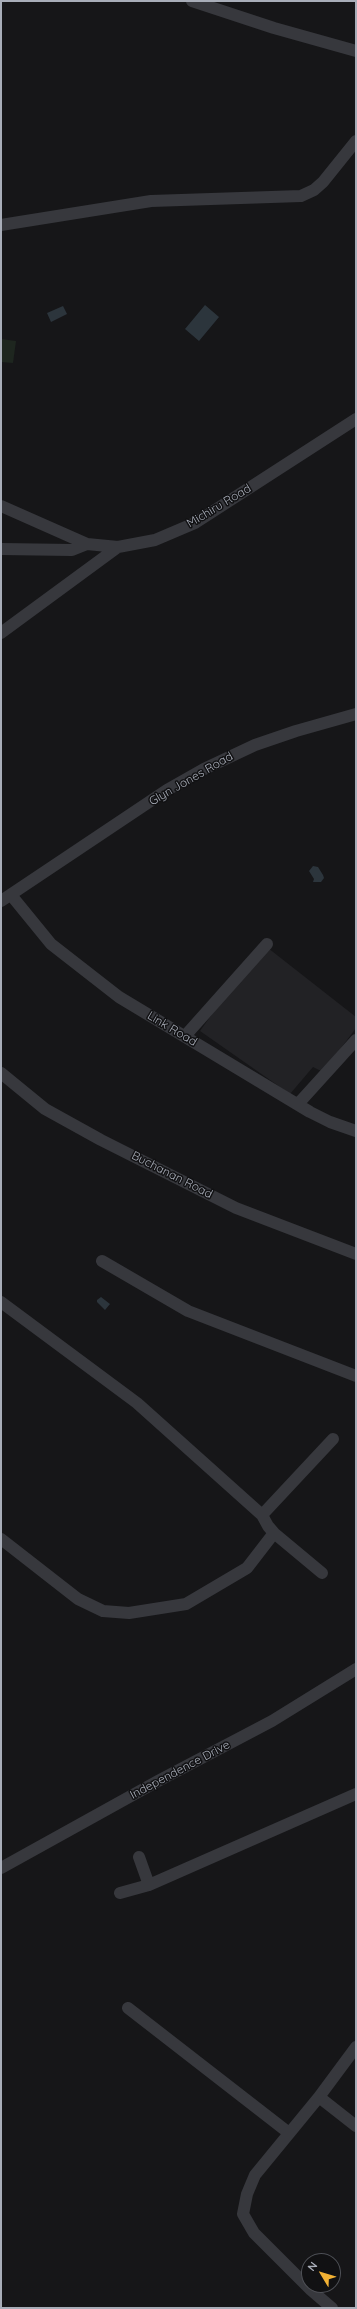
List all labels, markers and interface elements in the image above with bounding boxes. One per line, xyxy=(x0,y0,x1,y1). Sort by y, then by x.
street label: Michiru Road xyxy=(184,481,254,531)
street label: Glyn Jones Road xyxy=(147,749,235,809)
street label: Link Road xyxy=(145,1009,199,1049)
street label: Buchanan Road xyxy=(129,1148,215,1202)
street label: Independence Drive xyxy=(128,1738,232,1802)
north arrow xyxy=(301,2253,341,2293)
text: N xyxy=(304,2259,320,2274)

